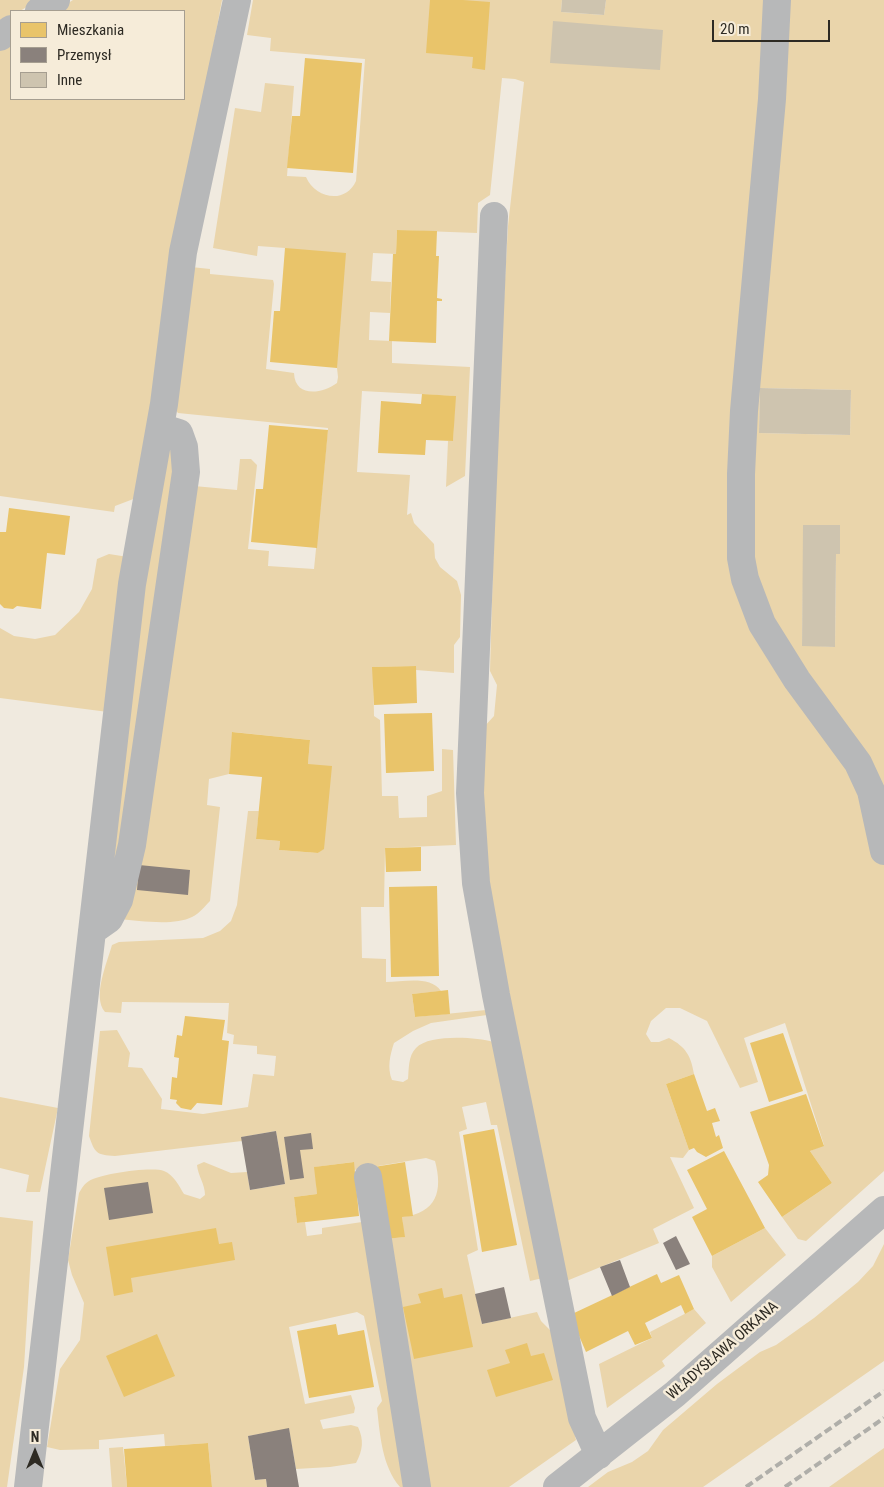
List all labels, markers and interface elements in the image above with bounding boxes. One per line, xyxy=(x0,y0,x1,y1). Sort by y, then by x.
legend xyxy=(10,10,185,100)
scale bar xyxy=(714,10,832,42)
text: 20 m xyxy=(720,20,750,38)
text: Mieszkania xyxy=(57,21,124,39)
text: Przemysł xyxy=(57,46,112,64)
text: Inne xyxy=(57,71,82,89)
street label: WŁADYSŁAWA ORKANA xyxy=(664,1298,782,1404)
north arrow xyxy=(10,1427,60,1477)
text: N xyxy=(31,1429,39,1445)

